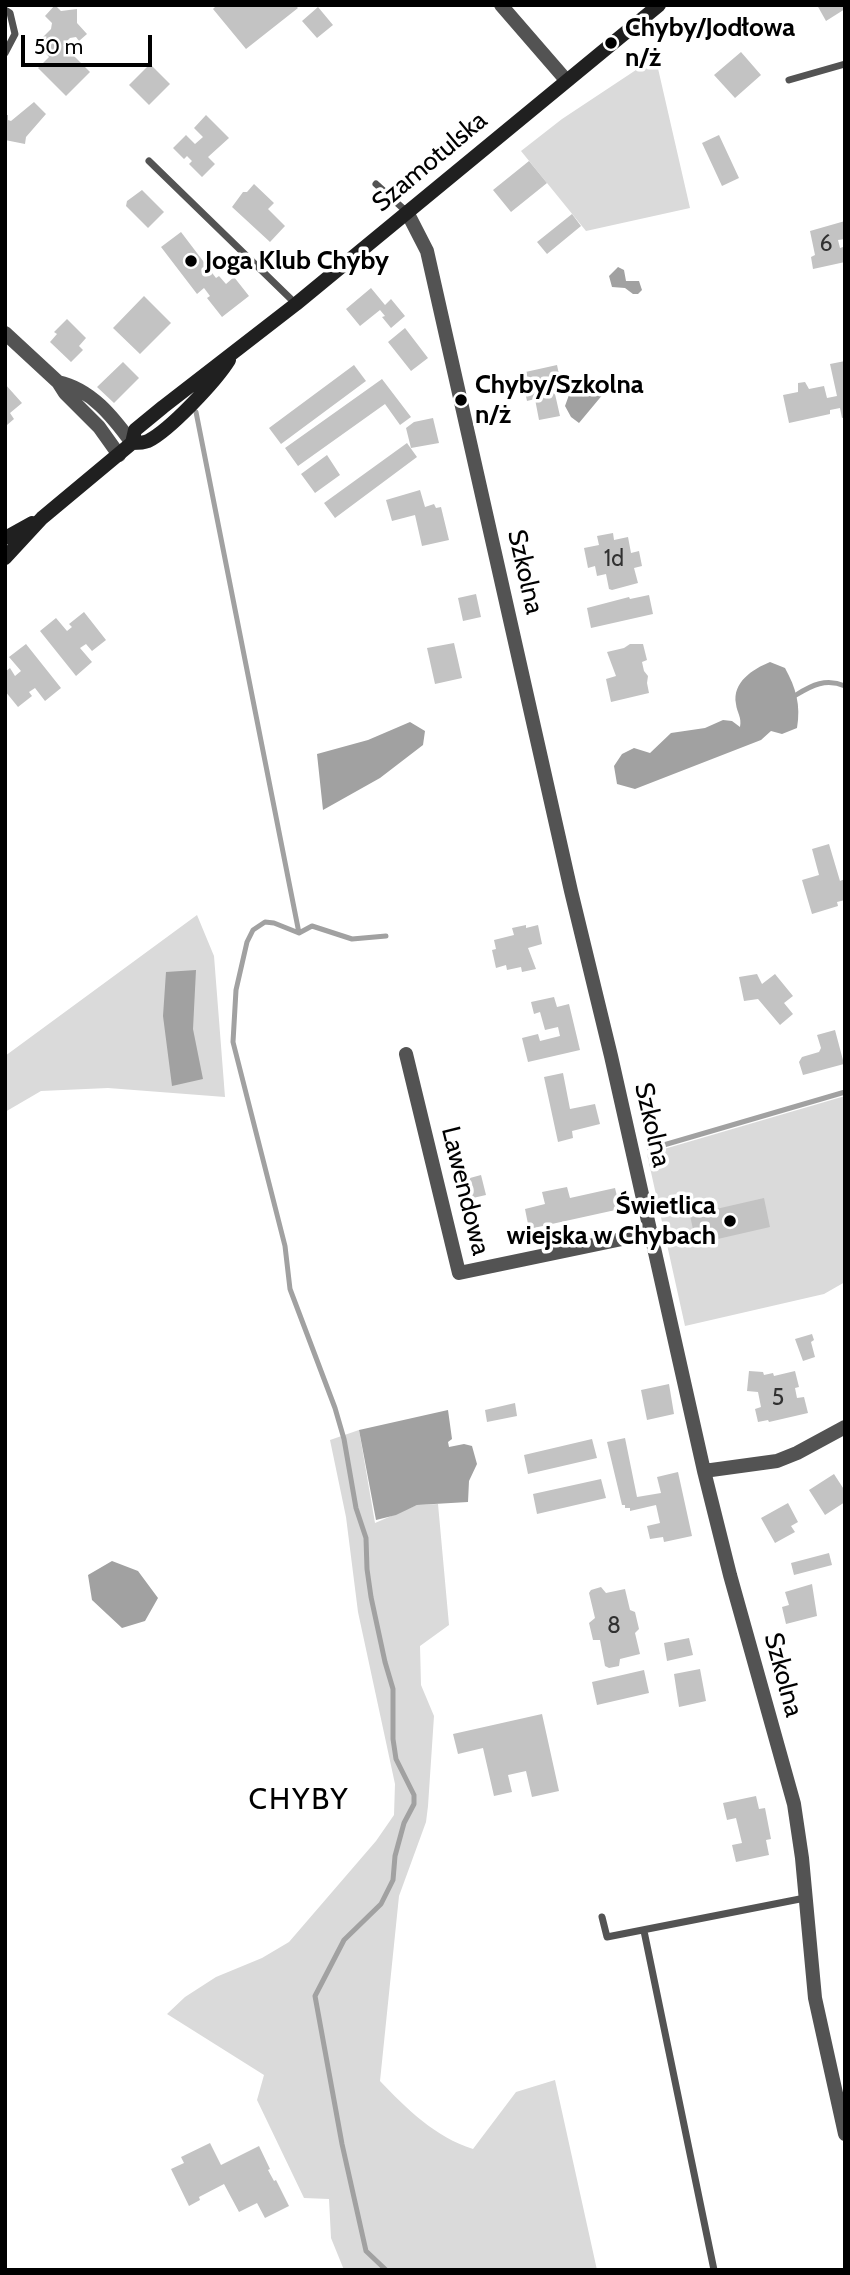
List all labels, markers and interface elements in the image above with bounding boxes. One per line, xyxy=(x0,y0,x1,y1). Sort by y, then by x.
place label: Chyby/Jodłowa n/ż xyxy=(625,12,795,74)
scale bar xyxy=(24,21,156,65)
text: 50 m xyxy=(34,34,83,59)
marker: Chyby/Jodłowa n/ż xyxy=(603,35,619,51)
street label: Szamotulska xyxy=(366,105,494,219)
house number: 6 xyxy=(819,230,833,258)
place label: Joga Klub Chyby xyxy=(205,245,389,277)
marker: Joga Klub Chyby xyxy=(183,253,199,269)
place label: Chyby/Szkolna n/ż xyxy=(475,369,644,430)
marker: Chyby/Szkolna n/ż xyxy=(453,392,469,408)
street label: Szkolna xyxy=(500,527,550,617)
house number: 1d xyxy=(604,545,624,573)
street label: Szkolna xyxy=(627,1080,677,1170)
street label: Lawendowa xyxy=(434,1123,496,1259)
place label: Świetlica wiejska w Chybach xyxy=(507,1190,716,1252)
marker: Świetlica wiejska w Chybach xyxy=(722,1213,738,1229)
house number: 5 xyxy=(772,1384,784,1412)
house number: 8 xyxy=(607,1612,621,1640)
street label: Szkolna xyxy=(757,1630,809,1720)
district label: CHYBY xyxy=(249,1782,349,1818)

